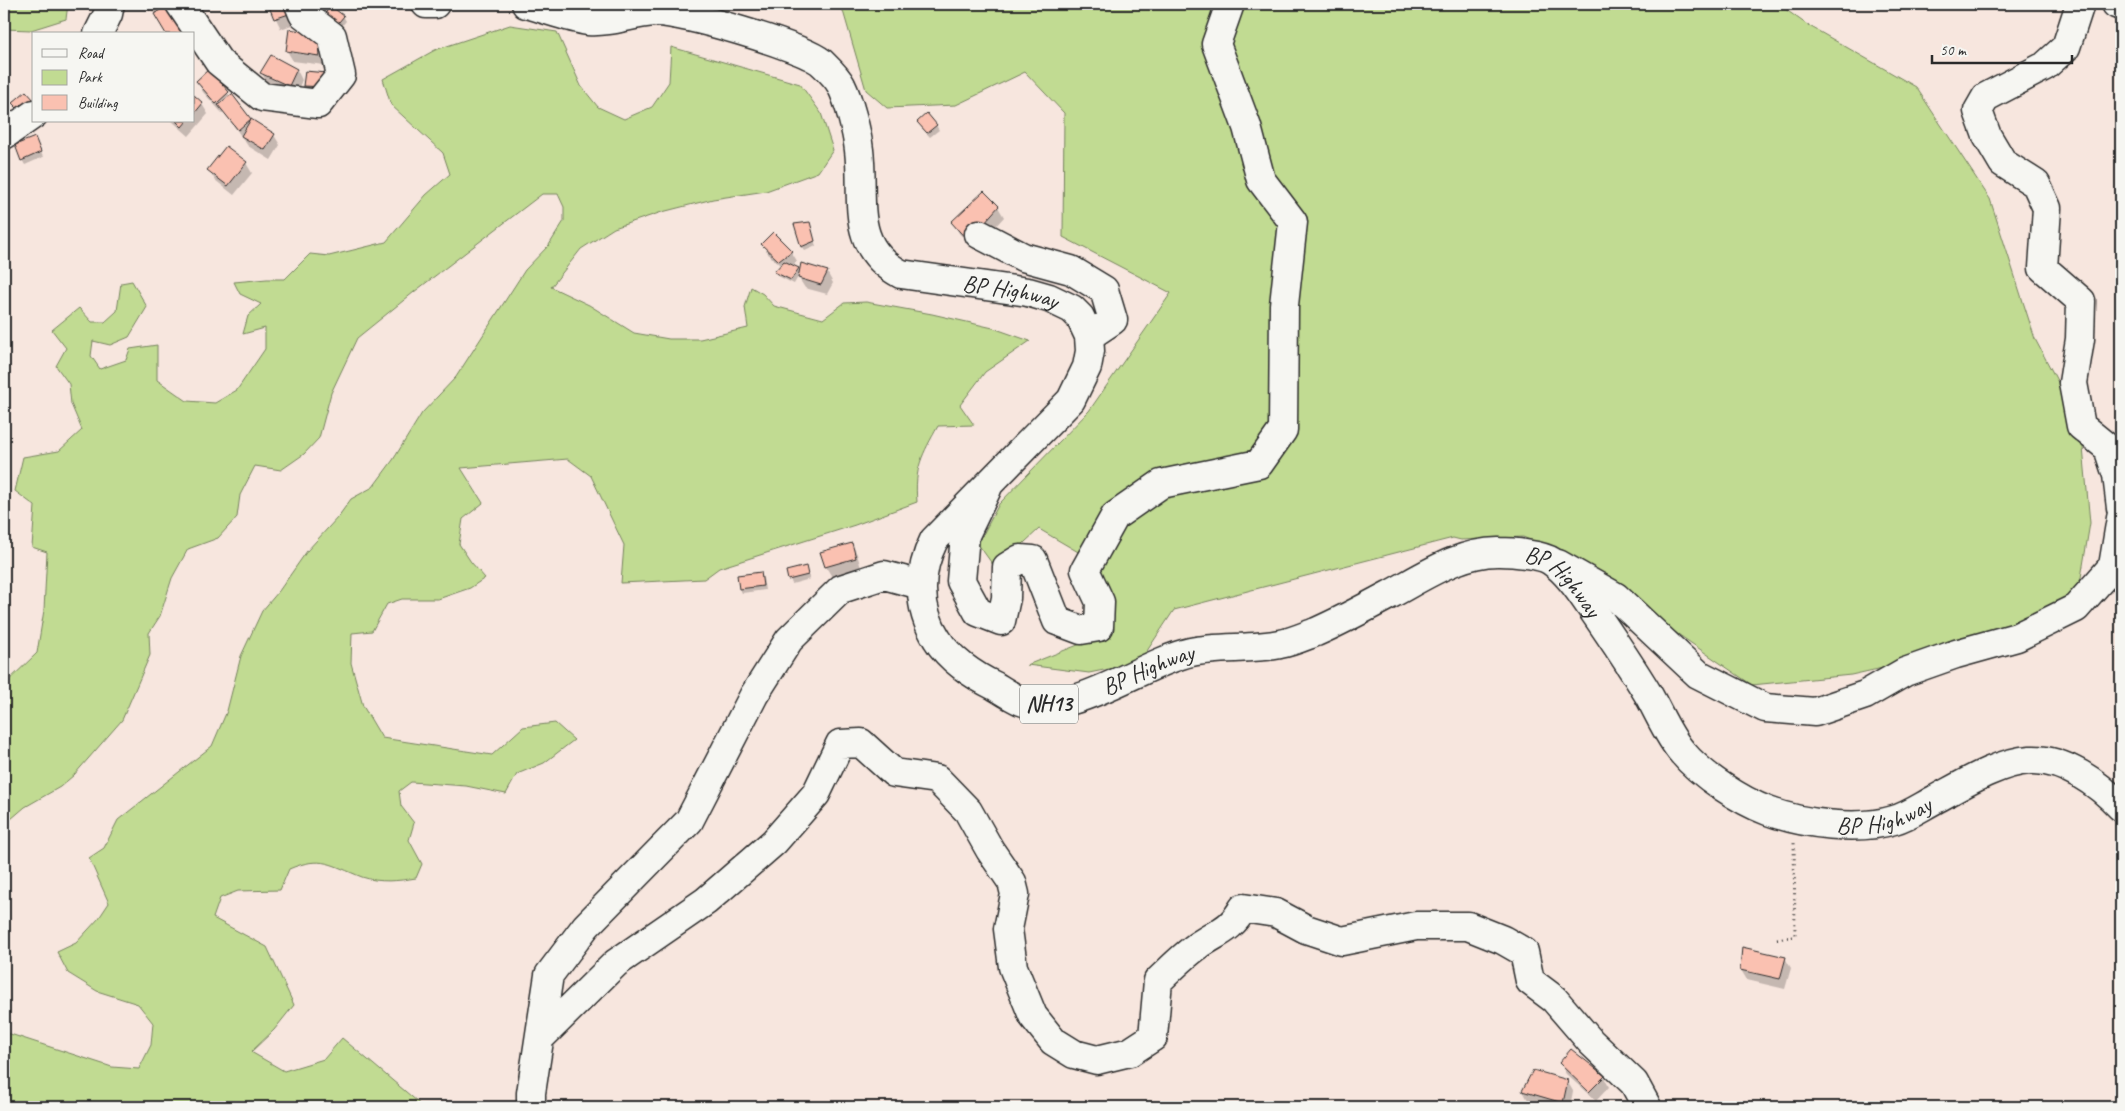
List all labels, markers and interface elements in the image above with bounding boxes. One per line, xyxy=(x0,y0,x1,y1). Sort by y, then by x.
legend xyxy=(32,32,195,122)
scale bar xyxy=(1932,32,2072,64)
text: 50 m xyxy=(1940,41,1967,60)
text: Road xyxy=(78,44,105,63)
text: Park xyxy=(78,68,103,87)
text: Building xyxy=(78,94,118,113)
street label: BP Highway xyxy=(961,268,1066,316)
street label: BP Highway xyxy=(1523,539,1609,624)
street label: BP Highway xyxy=(1097,636,1198,702)
road number: NH13 xyxy=(1020,684,1078,724)
street label: BP Highway xyxy=(1836,789,1938,841)

